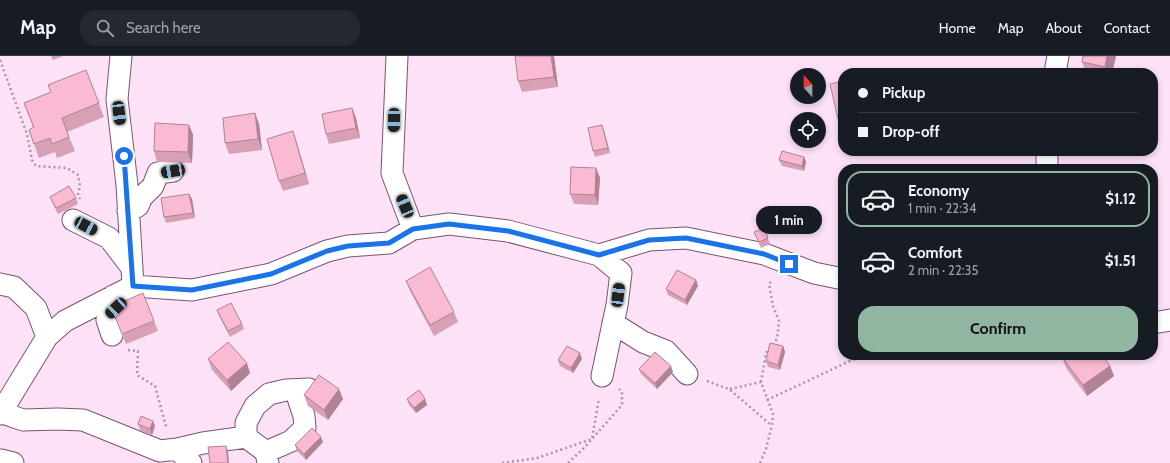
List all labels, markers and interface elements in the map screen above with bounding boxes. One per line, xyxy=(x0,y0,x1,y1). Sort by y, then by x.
search box xyxy=(80,10,360,46)
text: Map xyxy=(20,16,56,39)
icon: search xyxy=(94,17,116,39)
text: Search here xyxy=(126,19,201,37)
text: Home xyxy=(939,19,976,37)
text: Map xyxy=(998,19,1023,37)
text: About xyxy=(1045,19,1082,37)
text: Contact xyxy=(1104,19,1150,37)
north arrow xyxy=(790,68,826,104)
map controls xyxy=(790,68,826,148)
text: Pickup xyxy=(882,84,925,102)
car xyxy=(112,100,126,126)
car xyxy=(388,108,400,132)
button: locate xyxy=(790,112,826,148)
text: Drop-off xyxy=(882,123,940,141)
route start xyxy=(115,147,133,165)
car xyxy=(160,163,186,179)
icon: car xyxy=(860,181,896,217)
text: Economy xyxy=(908,182,969,200)
text: $1.12 xyxy=(1105,190,1136,208)
car xyxy=(395,193,415,219)
text: 1 min · 22:34 xyxy=(908,200,976,216)
callout: 1 min xyxy=(756,206,822,234)
text: 1 min xyxy=(774,212,804,228)
car xyxy=(73,215,99,237)
icon: car xyxy=(860,243,896,279)
text: Comfort xyxy=(908,244,962,262)
text: $1.51 xyxy=(1105,252,1136,270)
route end xyxy=(780,255,798,273)
text: 2 min · 22:35 xyxy=(908,262,979,278)
car xyxy=(611,282,625,308)
car xyxy=(103,295,129,321)
button: Confirm xyxy=(858,306,1138,352)

